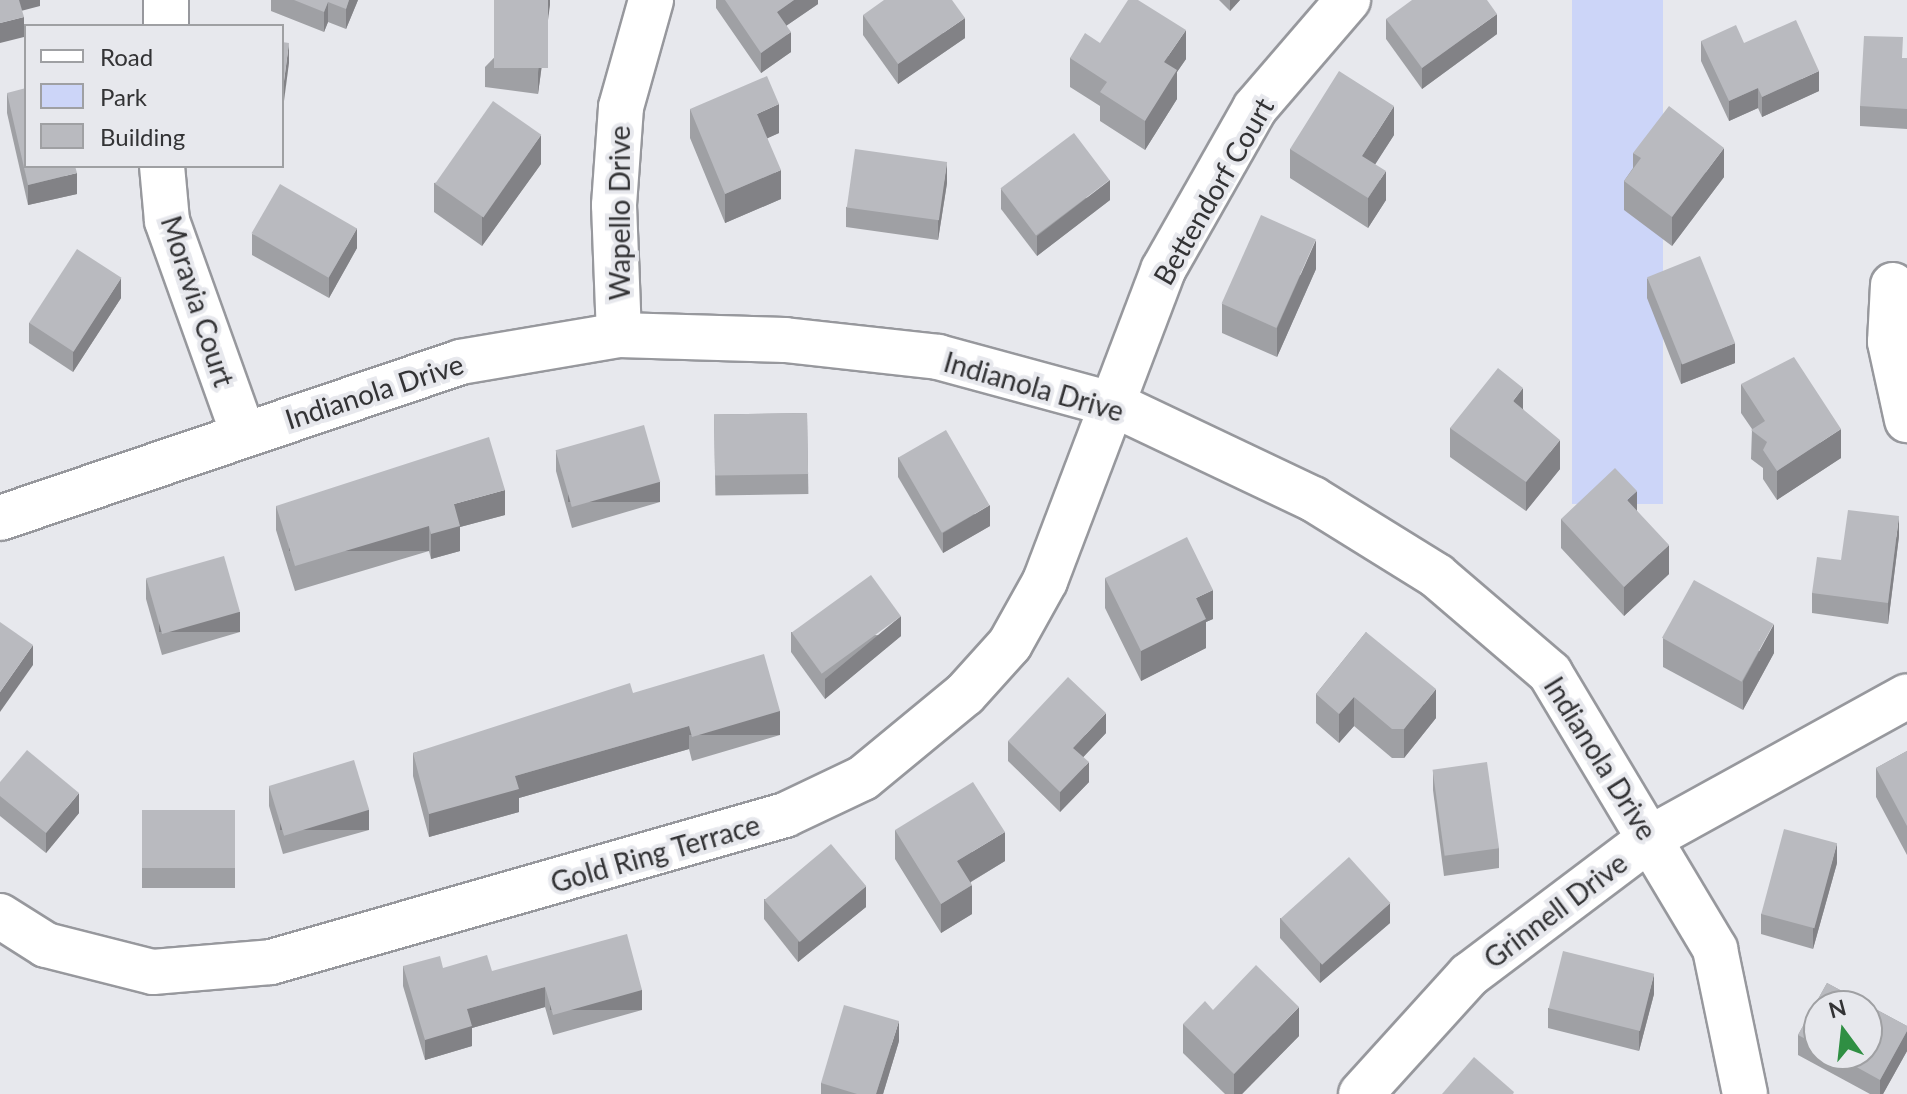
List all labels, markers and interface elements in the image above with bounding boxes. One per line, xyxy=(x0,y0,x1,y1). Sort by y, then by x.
legend xyxy=(24,24,284,168)
text: Road xyxy=(100,42,153,71)
text: Park xyxy=(100,82,147,111)
street label: Bettendorf Court xyxy=(1146,91,1280,291)
text: Building xyxy=(100,122,185,151)
street label: Wapello Drive xyxy=(602,126,636,300)
street label: Moravia Court xyxy=(155,211,241,391)
street label: Indianola Drive xyxy=(940,344,1128,428)
street label: Indianola Drive xyxy=(281,346,467,436)
street label: Indianola Drive xyxy=(1538,670,1664,846)
street label: Gold Ring Terrace xyxy=(546,807,764,899)
street label: Grinnell Drive xyxy=(1477,845,1633,975)
north arrow xyxy=(1803,990,1883,1070)
text: N xyxy=(1825,993,1849,1024)

